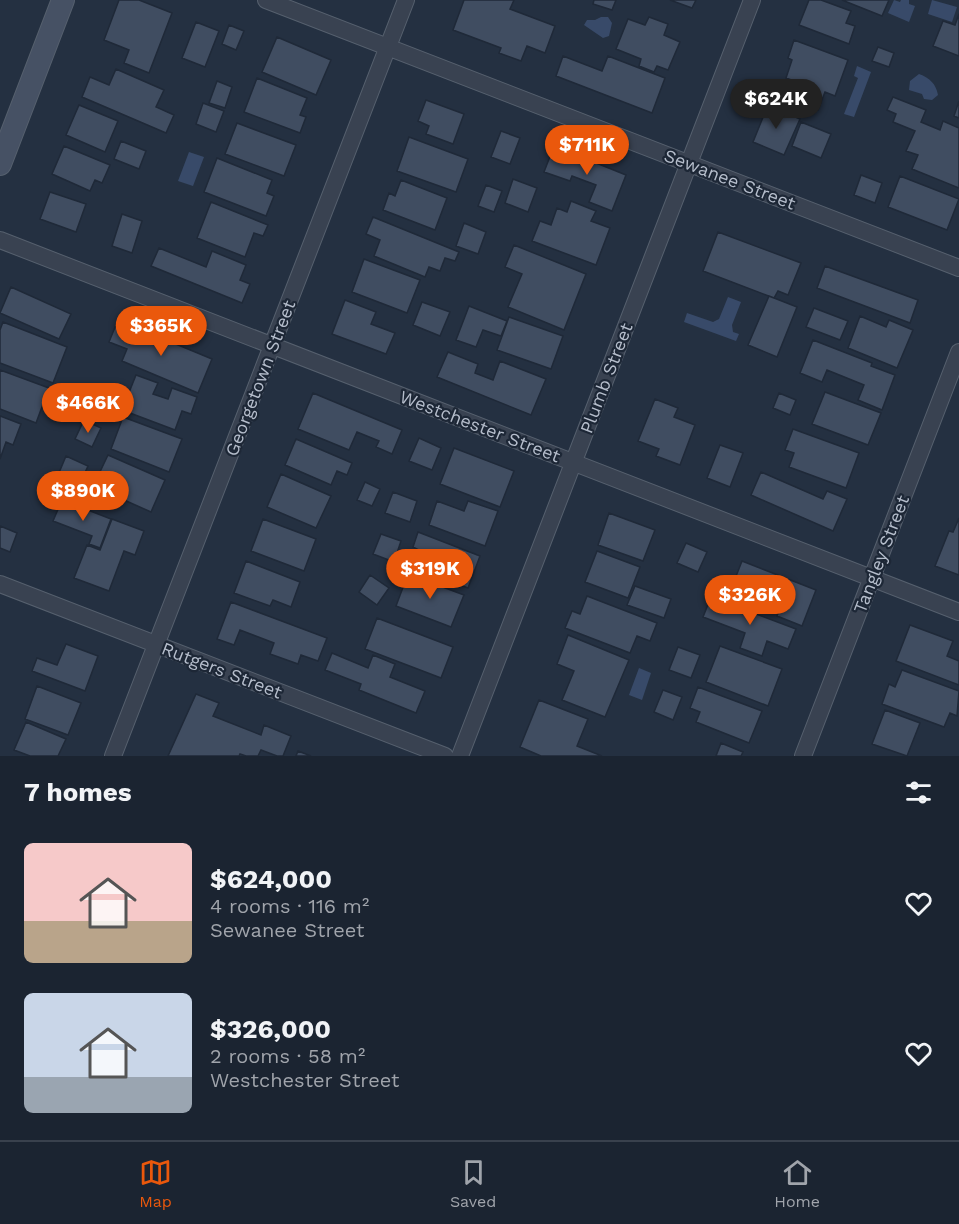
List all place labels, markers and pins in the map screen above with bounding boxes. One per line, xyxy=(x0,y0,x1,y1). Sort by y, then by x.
pin: $624K xyxy=(734,79,818,130)
pin: $711K xyxy=(545,125,629,176)
pin: $365K xyxy=(119,306,203,357)
pin: $466K xyxy=(46,383,130,434)
pin: $890K xyxy=(41,471,125,522)
pin: $319K xyxy=(388,549,472,600)
pin: $326K xyxy=(708,575,792,626)

